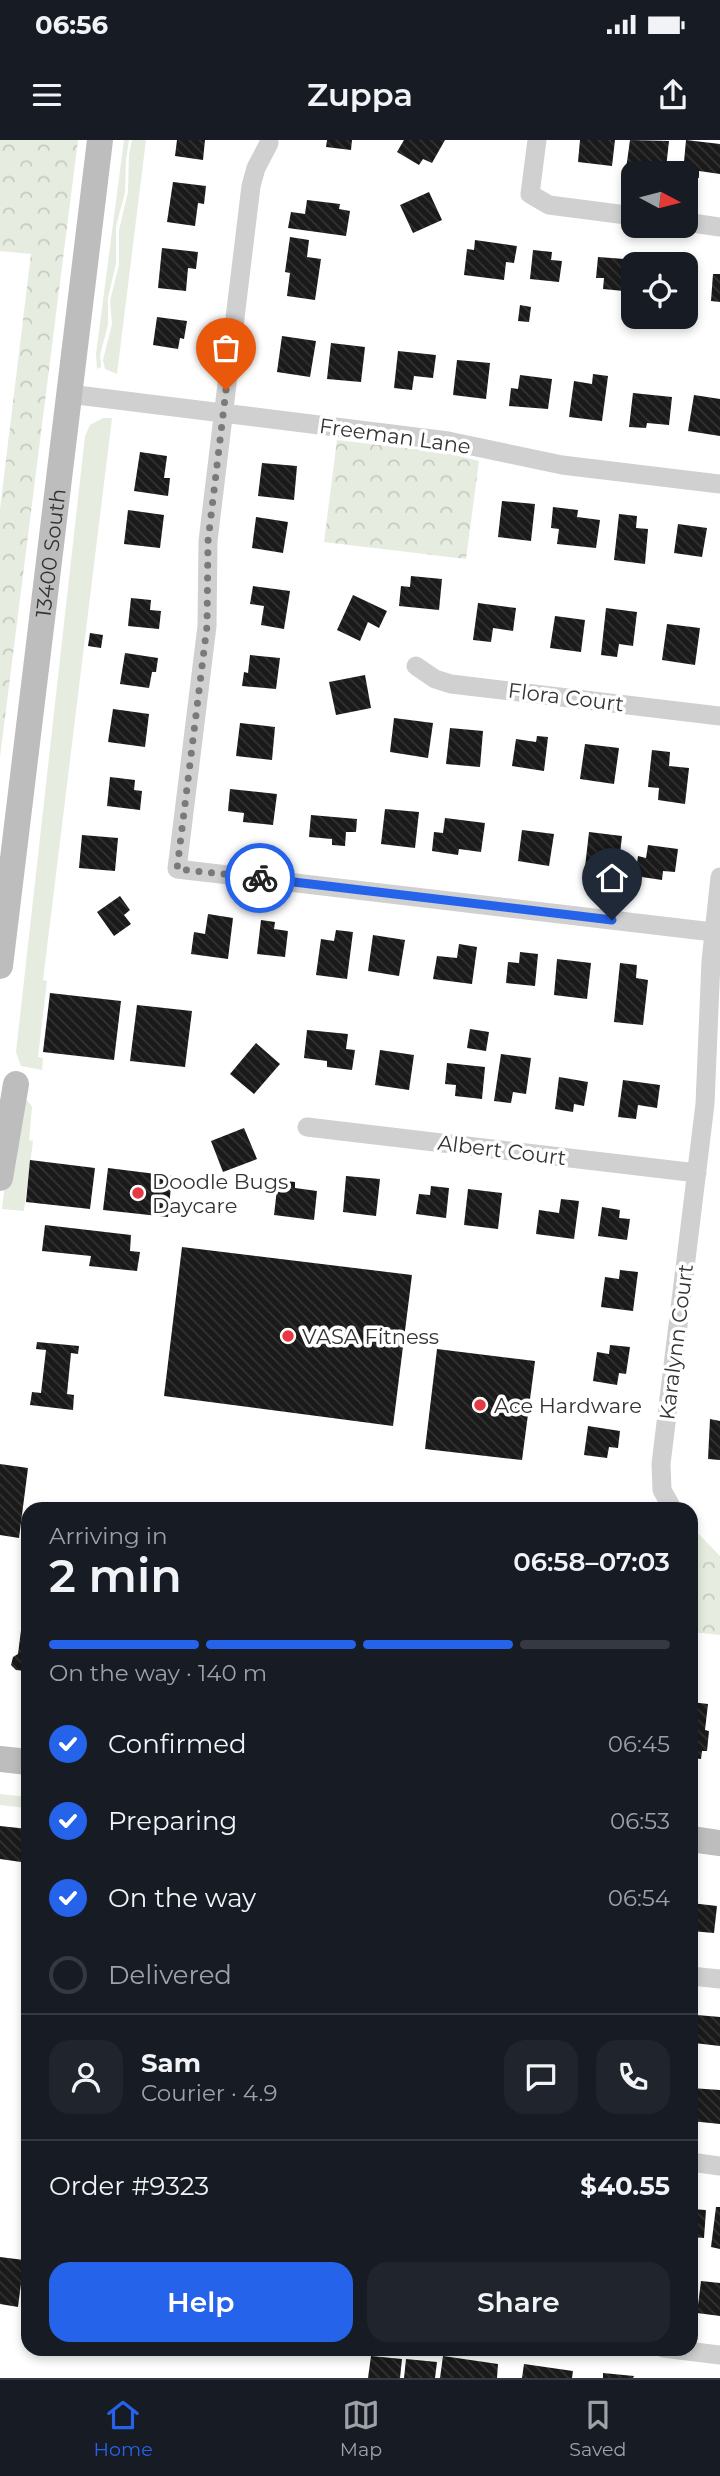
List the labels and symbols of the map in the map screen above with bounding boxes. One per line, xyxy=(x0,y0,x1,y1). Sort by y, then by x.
north arrow xyxy=(621,161,698,238)
pin xyxy=(196,318,256,390)
street label: Freeman Lane xyxy=(318,413,472,459)
street label: 13400 South xyxy=(30,487,70,619)
street label: Flora Court xyxy=(507,677,625,717)
courier xyxy=(225,843,295,913)
pin xyxy=(582,848,642,920)
street label: Albert Court xyxy=(436,1130,568,1170)
place label: Doodle Bugs Daycare xyxy=(152,1169,288,1218)
marker: Doodle Bugs Daycare xyxy=(130,1185,146,1201)
street label: Karalynn Court xyxy=(654,1263,698,1421)
place label: VASA Fitness xyxy=(302,1324,439,1349)
marker: VASA Fitness xyxy=(280,1328,296,1344)
place label: Ace Hardware xyxy=(494,1393,642,1418)
marker: Ace Hardware xyxy=(472,1397,488,1413)

